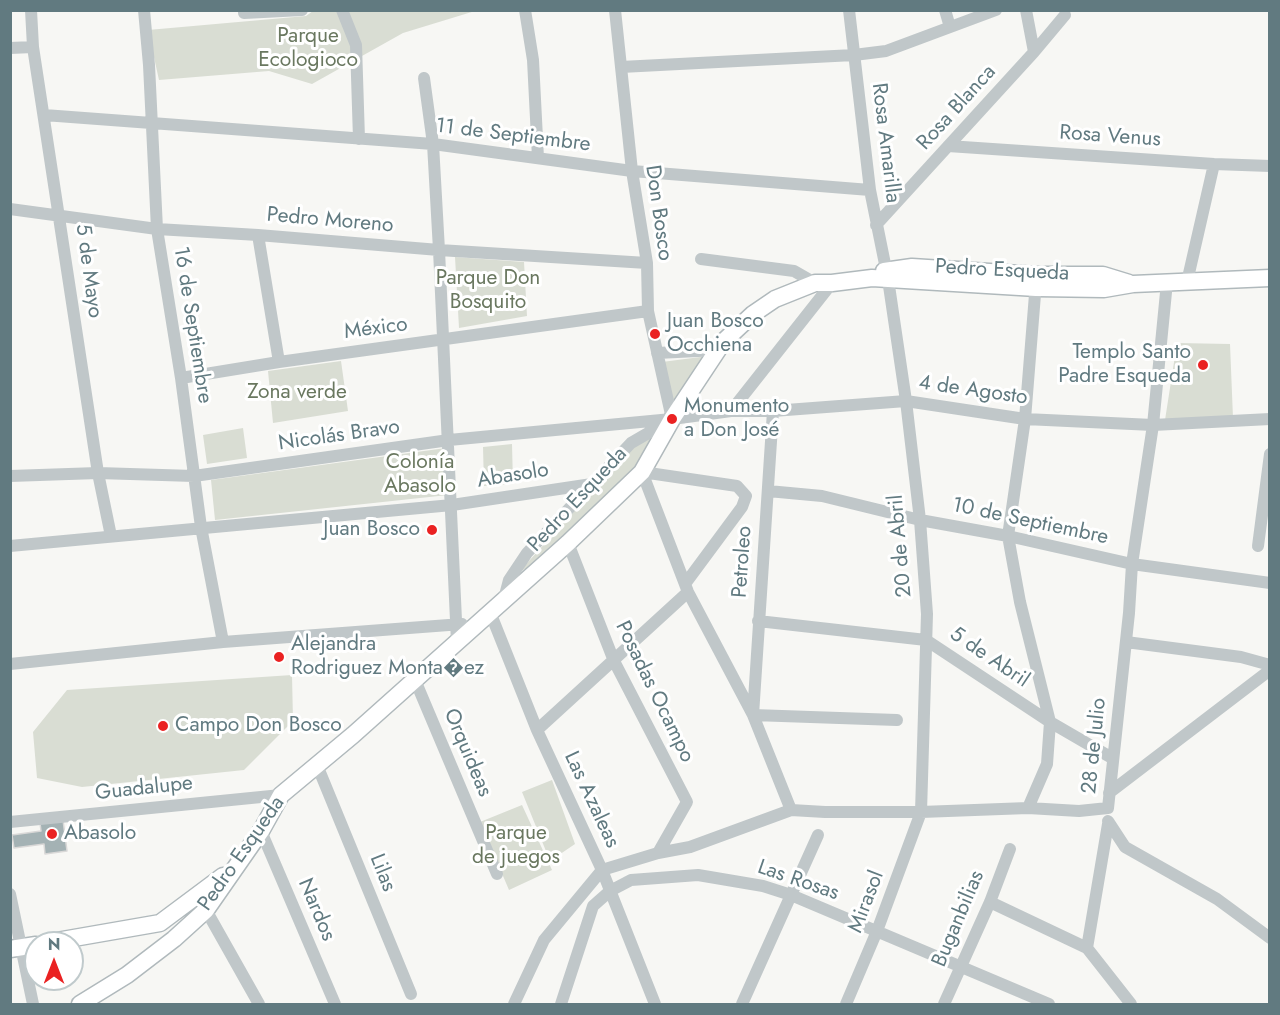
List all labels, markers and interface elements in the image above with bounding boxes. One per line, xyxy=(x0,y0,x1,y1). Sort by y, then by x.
park label: Parque Ecologioco xyxy=(258,24,358,74)
street label: Rosa Blanca xyxy=(912,60,1002,156)
street label: Rosa Amarilla xyxy=(865,81,905,205)
street label: 11 de Septiembre xyxy=(434,114,592,158)
street label: Rosa Venus xyxy=(1058,121,1162,153)
street label: Don Bosco xyxy=(639,164,677,262)
street label: Pedro Moreno xyxy=(266,203,394,239)
street label: 5 de Mayo xyxy=(69,222,107,320)
street label: 16 de Septiembre xyxy=(167,245,217,405)
street label: Pedro Esqueda xyxy=(934,255,1070,287)
park label: Parque Don Bosquito xyxy=(436,266,540,316)
place label: Juan Bosco Occhiena xyxy=(667,309,764,359)
street label: México xyxy=(343,313,409,345)
marker: Juan Bosco Occhiena xyxy=(648,327,662,341)
place label: Templo Santo Padre Esqueda xyxy=(1058,340,1191,390)
marker: Templo Santo Padre Esqueda xyxy=(1196,358,1210,372)
street label: 4 de Agosto xyxy=(917,371,1029,411)
park label: Zona verde xyxy=(247,380,347,406)
place label: Monumento a Don José xyxy=(684,394,789,444)
marker: Monumento a Don José xyxy=(665,412,679,426)
street label: Nicolás Bravo xyxy=(277,415,401,457)
street label: Pedro Esqueda xyxy=(523,442,633,558)
park label: Colonía Abasolo xyxy=(384,450,456,500)
street label: Abasolo xyxy=(475,458,551,494)
street label: 20 de Abril xyxy=(884,493,918,599)
street label: 10 de Septiembre xyxy=(950,493,1110,551)
place label: Juan Bosco xyxy=(323,517,420,543)
marker: Juan Bosco xyxy=(425,523,439,537)
street label: Petroleo xyxy=(728,525,758,599)
street label: Posadas Ocampo xyxy=(609,617,699,767)
street label: 5 de Abril xyxy=(944,622,1034,694)
place label: Alejandra Rodriguez Monta�ez xyxy=(291,632,484,682)
marker: Alejandra Rodriguez Monta�ez xyxy=(272,650,286,664)
street label: 28 de Julio xyxy=(1077,697,1113,795)
street label: Orquideas xyxy=(437,705,497,801)
place label: Campo Don Bosco xyxy=(175,713,342,739)
marker: Campo Don Bosco xyxy=(156,719,170,733)
street label: Las Azaleas xyxy=(558,748,624,852)
street label: Guadalupe xyxy=(94,771,194,807)
street label: Pedro Esqueda xyxy=(193,792,291,916)
place label: Abasolo xyxy=(64,821,136,847)
park label: Parque de juegos xyxy=(472,821,560,871)
marker: Abasolo xyxy=(45,827,59,841)
street label: Lilas xyxy=(363,851,401,895)
street label: Las Rosas xyxy=(754,855,842,907)
street label: Mirasol xyxy=(844,867,890,937)
street label: Buganbilias xyxy=(927,867,991,971)
street label: Nardos xyxy=(292,875,340,945)
north arrow xyxy=(24,931,84,991)
text: N xyxy=(48,933,60,956)

